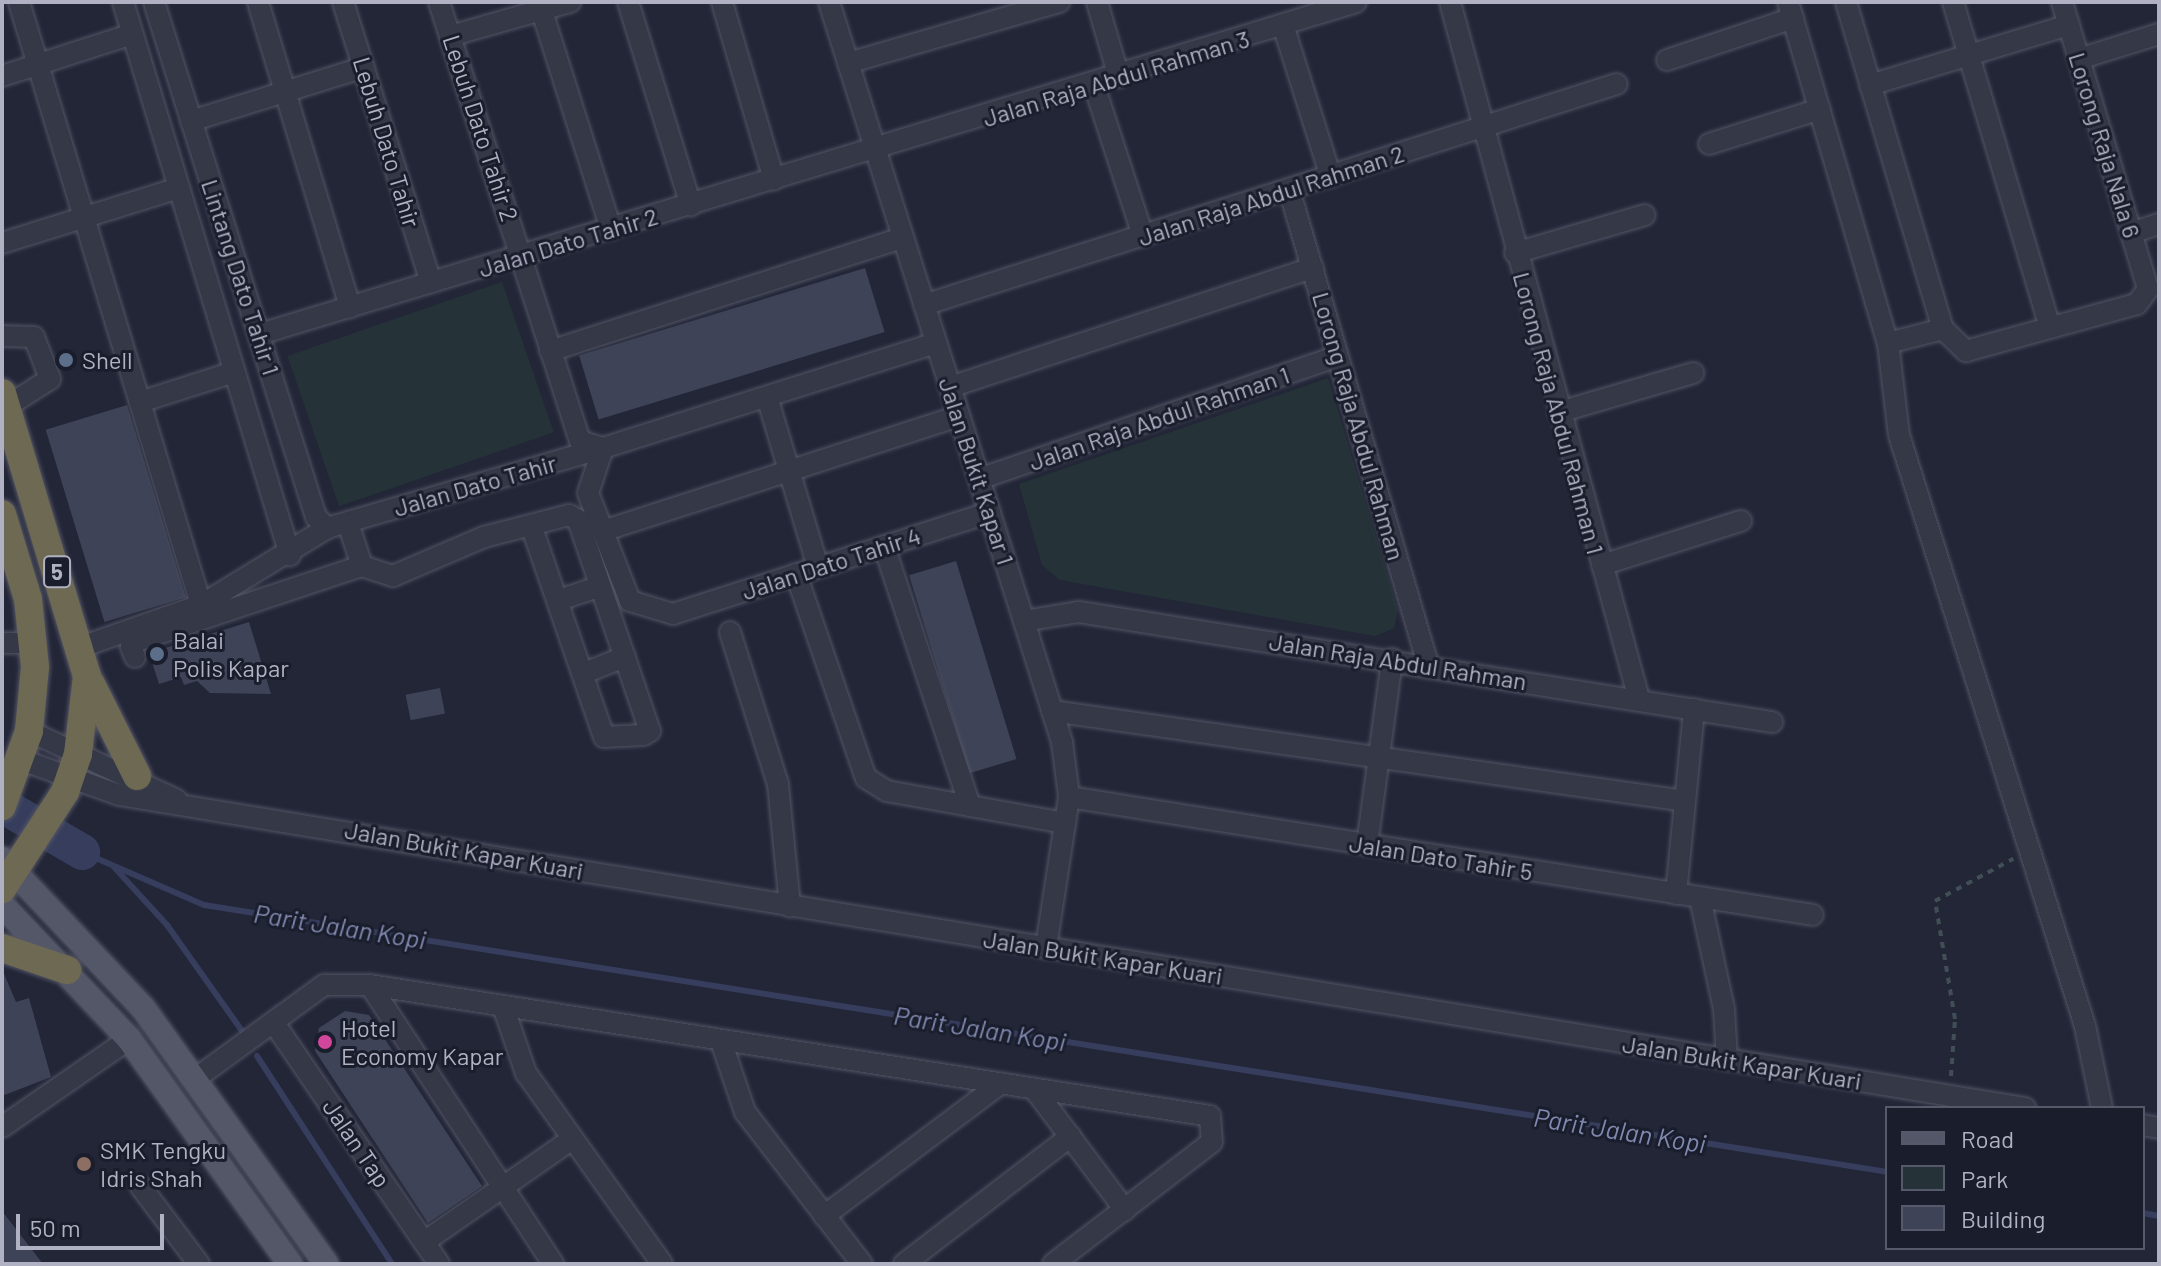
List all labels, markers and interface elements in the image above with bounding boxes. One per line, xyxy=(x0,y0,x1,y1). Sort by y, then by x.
street label: Jalan Raja Abdul Rahman 3 xyxy=(979,24,1253,132)
street label: Lebuh Dato Tahir 2 xyxy=(437,31,525,225)
street label: Lorong Raja Nala 6 xyxy=(2063,49,2147,241)
street label: Lebuh Dato Tahir xyxy=(347,53,427,231)
street label: Jalan Raja Abdul Rahman 2 xyxy=(1134,138,1408,252)
street label: Lintang Dato Tahir 1 xyxy=(196,176,286,378)
street label: Jalan Dato Tahir 2 xyxy=(475,201,661,283)
street label: Lorong Raja Abdul Rahman 1 xyxy=(1507,269,1611,557)
street label: Lorong Raja Abdul Rahman xyxy=(1307,289,1411,563)
place label: Shell xyxy=(82,346,133,374)
marker: Shell xyxy=(57,351,75,369)
street label: Jalan Raja Abdul Rahman 1 xyxy=(1025,360,1293,476)
street label: Jalan Bukit Kapar 1 xyxy=(933,374,1021,568)
street label: Jalan Dato Tahir xyxy=(390,448,560,522)
street label: Jalan Dato Tahir 4 xyxy=(738,521,924,605)
road number: 5 xyxy=(43,554,71,590)
place label: Balai Polis Kapar xyxy=(173,626,289,682)
street label: Jalan Raja Abdul Rahman xyxy=(1267,626,1529,696)
marker: Balai Polis Kapar xyxy=(148,645,166,663)
street label: Jalan Bukit Kapar Kuari xyxy=(343,815,585,885)
street label: Jalan Dato Tahir 5 xyxy=(1347,828,1535,886)
water label: Parit Jalan Kopi xyxy=(252,897,428,955)
street label: Jalan Bukit Kapar Kuari xyxy=(981,924,1225,990)
water label: Parit Jalan Kopi xyxy=(892,999,1068,1057)
place label: Hotel Economy Kapar xyxy=(341,1014,504,1070)
street label: Jalan Bukit Kapar Kuari xyxy=(1620,1029,1864,1095)
marker: Hotel Economy Kapar xyxy=(316,1033,334,1051)
street label: Jalan Tap xyxy=(317,1093,397,1193)
water label: Parit Jalan Kopi xyxy=(1532,1101,1708,1159)
legend xyxy=(1885,1106,2145,1250)
text: Road xyxy=(1961,1124,2014,1153)
place label: SMK Tengku Idris Shah xyxy=(100,1136,226,1192)
marker: SMK Tengku Idris Shah xyxy=(75,1155,93,1173)
text: Park xyxy=(1961,1164,2008,1193)
scale bar xyxy=(20,1198,168,1248)
text: Building xyxy=(1961,1204,2045,1233)
text: 50 m xyxy=(30,1213,81,1242)

